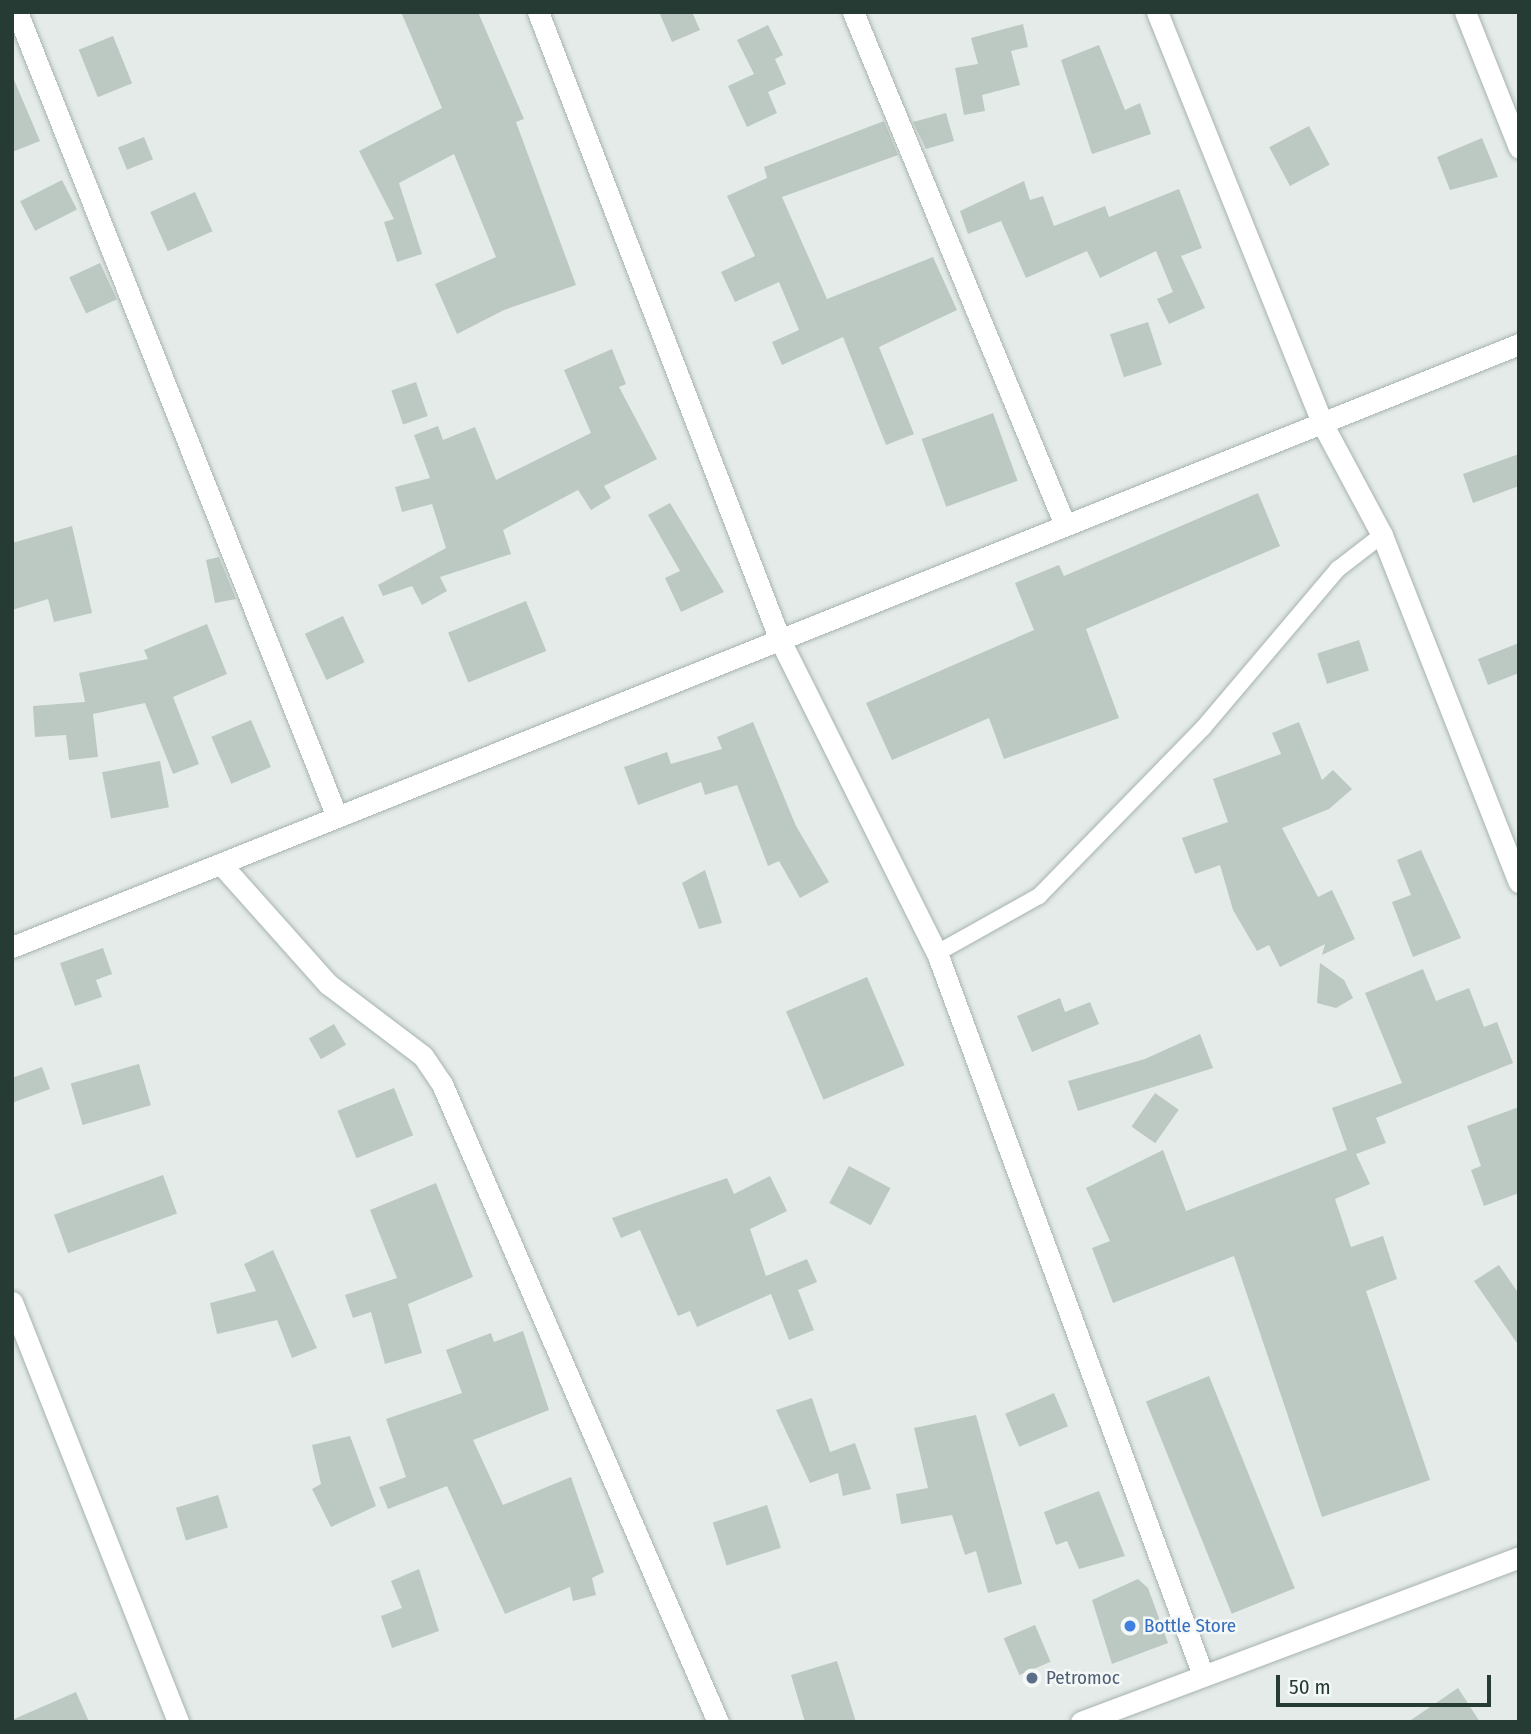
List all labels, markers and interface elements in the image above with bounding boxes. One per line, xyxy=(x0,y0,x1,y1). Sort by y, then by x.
place label: Bottle Store xyxy=(1144,1615,1236,1637)
marker: Bottle Store xyxy=(1122,1618,1138,1634)
scale bar xyxy=(1279,1660,1494,1704)
place label: Petromoc xyxy=(1046,1667,1120,1689)
marker: Petromoc xyxy=(1024,1670,1040,1686)
text: 50 m xyxy=(1289,1674,1331,1700)

